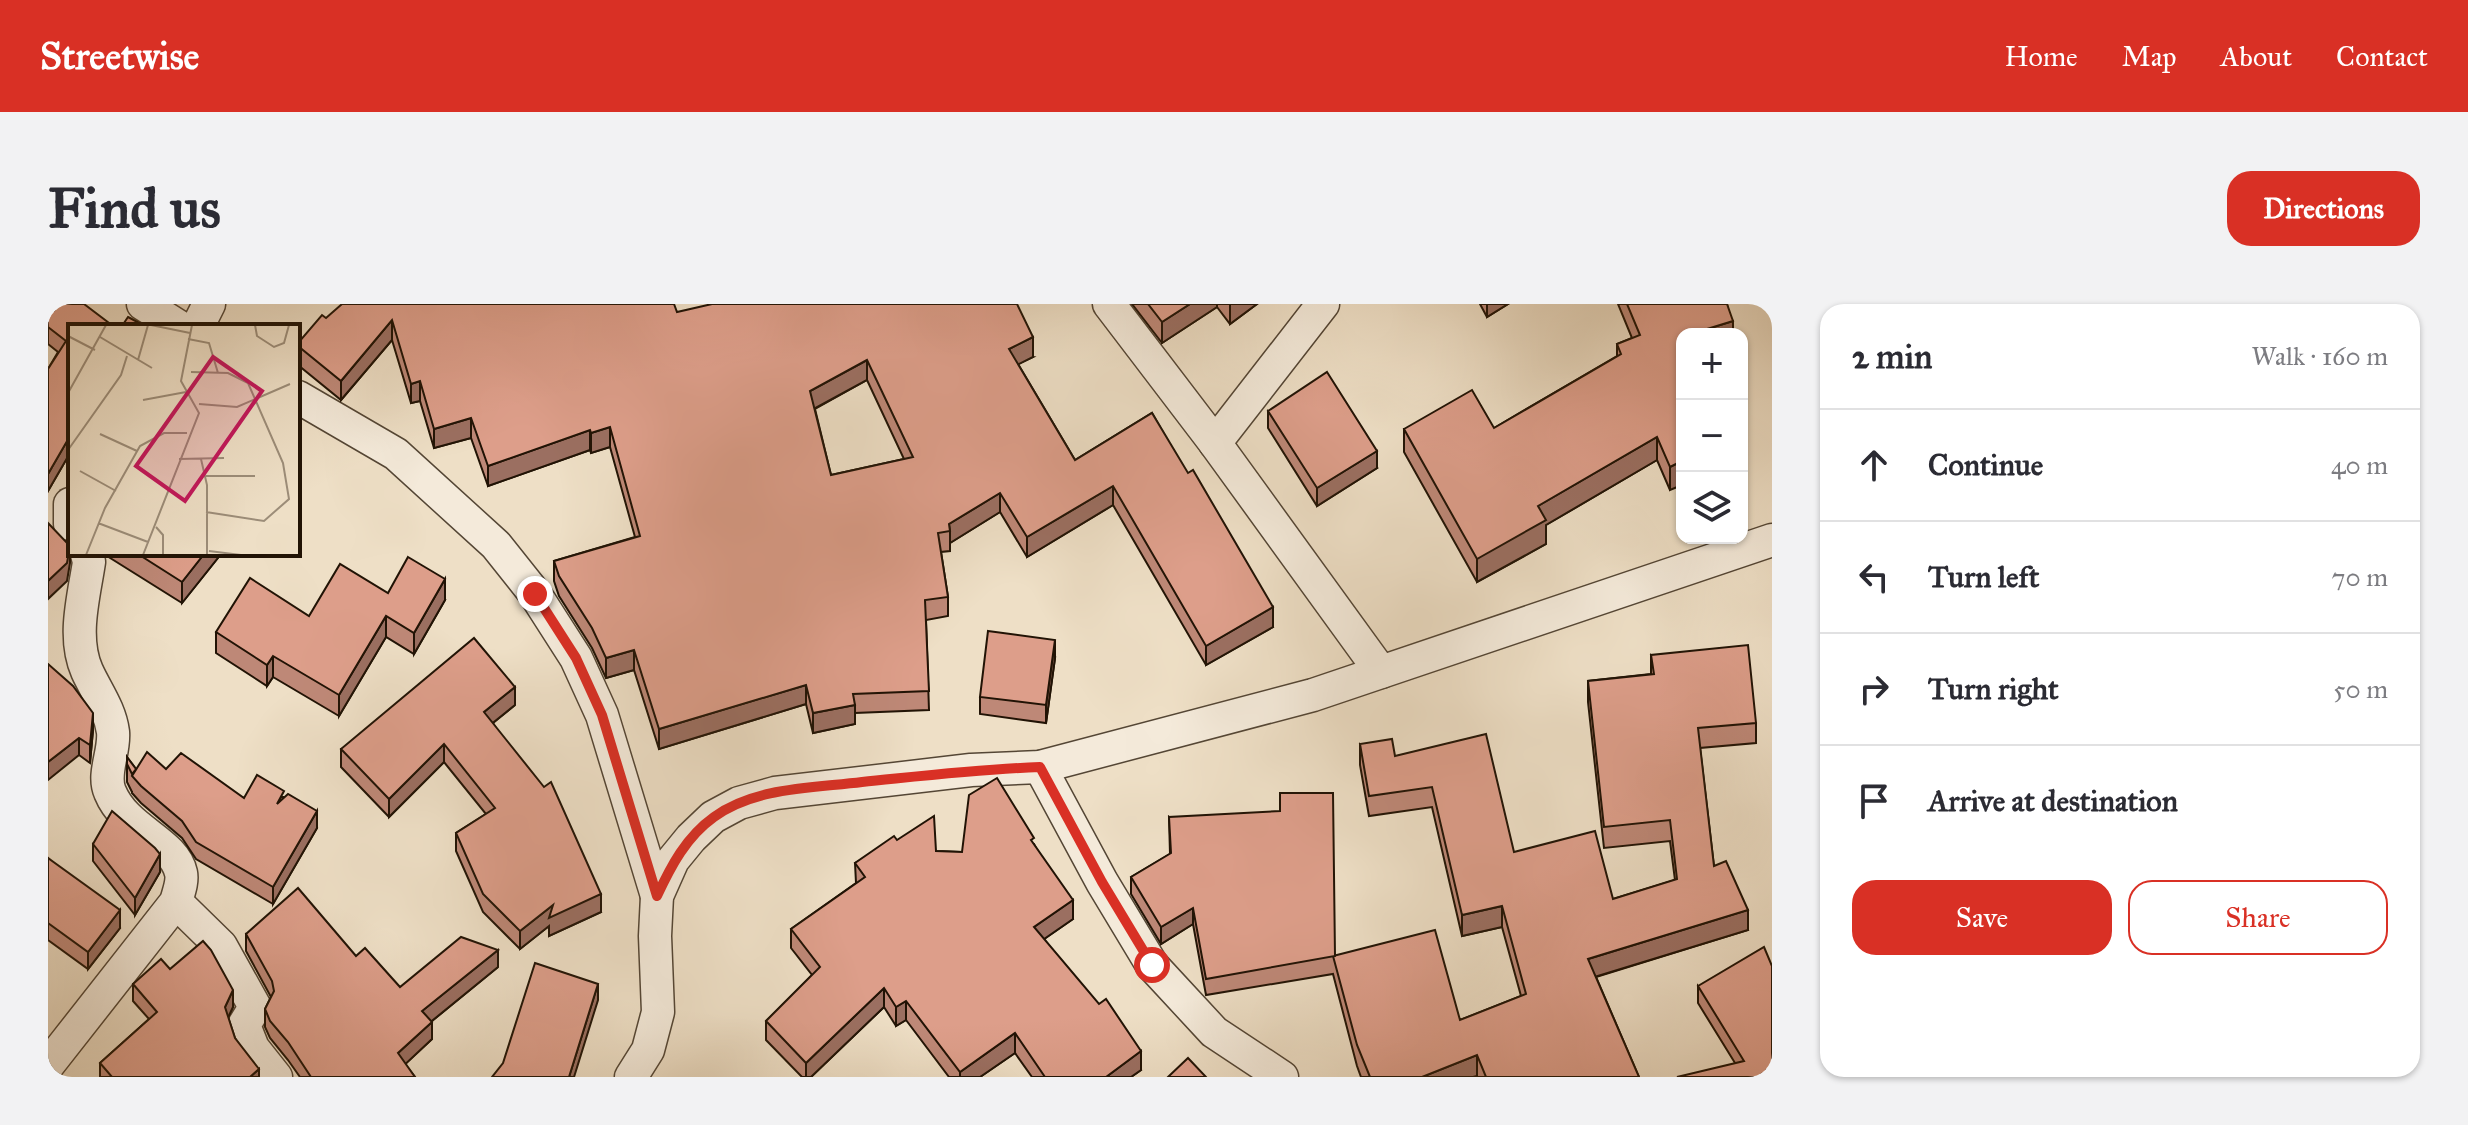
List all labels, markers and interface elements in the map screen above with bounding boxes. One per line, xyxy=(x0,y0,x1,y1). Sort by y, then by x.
text: Streetwise xyxy=(40,33,199,79)
text: Home xyxy=(2005,39,2078,74)
text: Map xyxy=(2122,39,2176,74)
text: About xyxy=(2220,39,2292,74)
text: Contact xyxy=(2336,39,2428,74)
button: Directions xyxy=(2227,171,2420,246)
text: Find us xyxy=(48,174,221,242)
inset map xyxy=(68,324,300,556)
map controls xyxy=(1676,328,1748,544)
button: + xyxy=(1676,328,1748,400)
text: 2 min xyxy=(1852,336,1932,377)
text: Walk · 160 m xyxy=(2252,340,2388,372)
button: − xyxy=(1676,400,1748,472)
icon: ahead xyxy=(1852,443,1896,487)
text: Continue xyxy=(1928,447,2043,483)
text: 40 m xyxy=(2331,449,2388,481)
button: layers xyxy=(1676,472,1748,544)
icon: left xyxy=(1852,555,1896,599)
text: Turn left xyxy=(1928,559,2039,595)
text: 70 m xyxy=(2332,561,2388,593)
route end xyxy=(517,576,553,612)
icon: right xyxy=(1852,667,1896,711)
text: Turn right xyxy=(1928,671,2059,707)
text: 50 m xyxy=(2333,673,2388,705)
icon: arrive xyxy=(1852,779,1896,823)
text: Arrive at destination xyxy=(1928,783,2178,819)
button: Save xyxy=(1852,880,2112,955)
button: Share xyxy=(2128,880,2388,955)
route start xyxy=(1134,947,1170,983)

